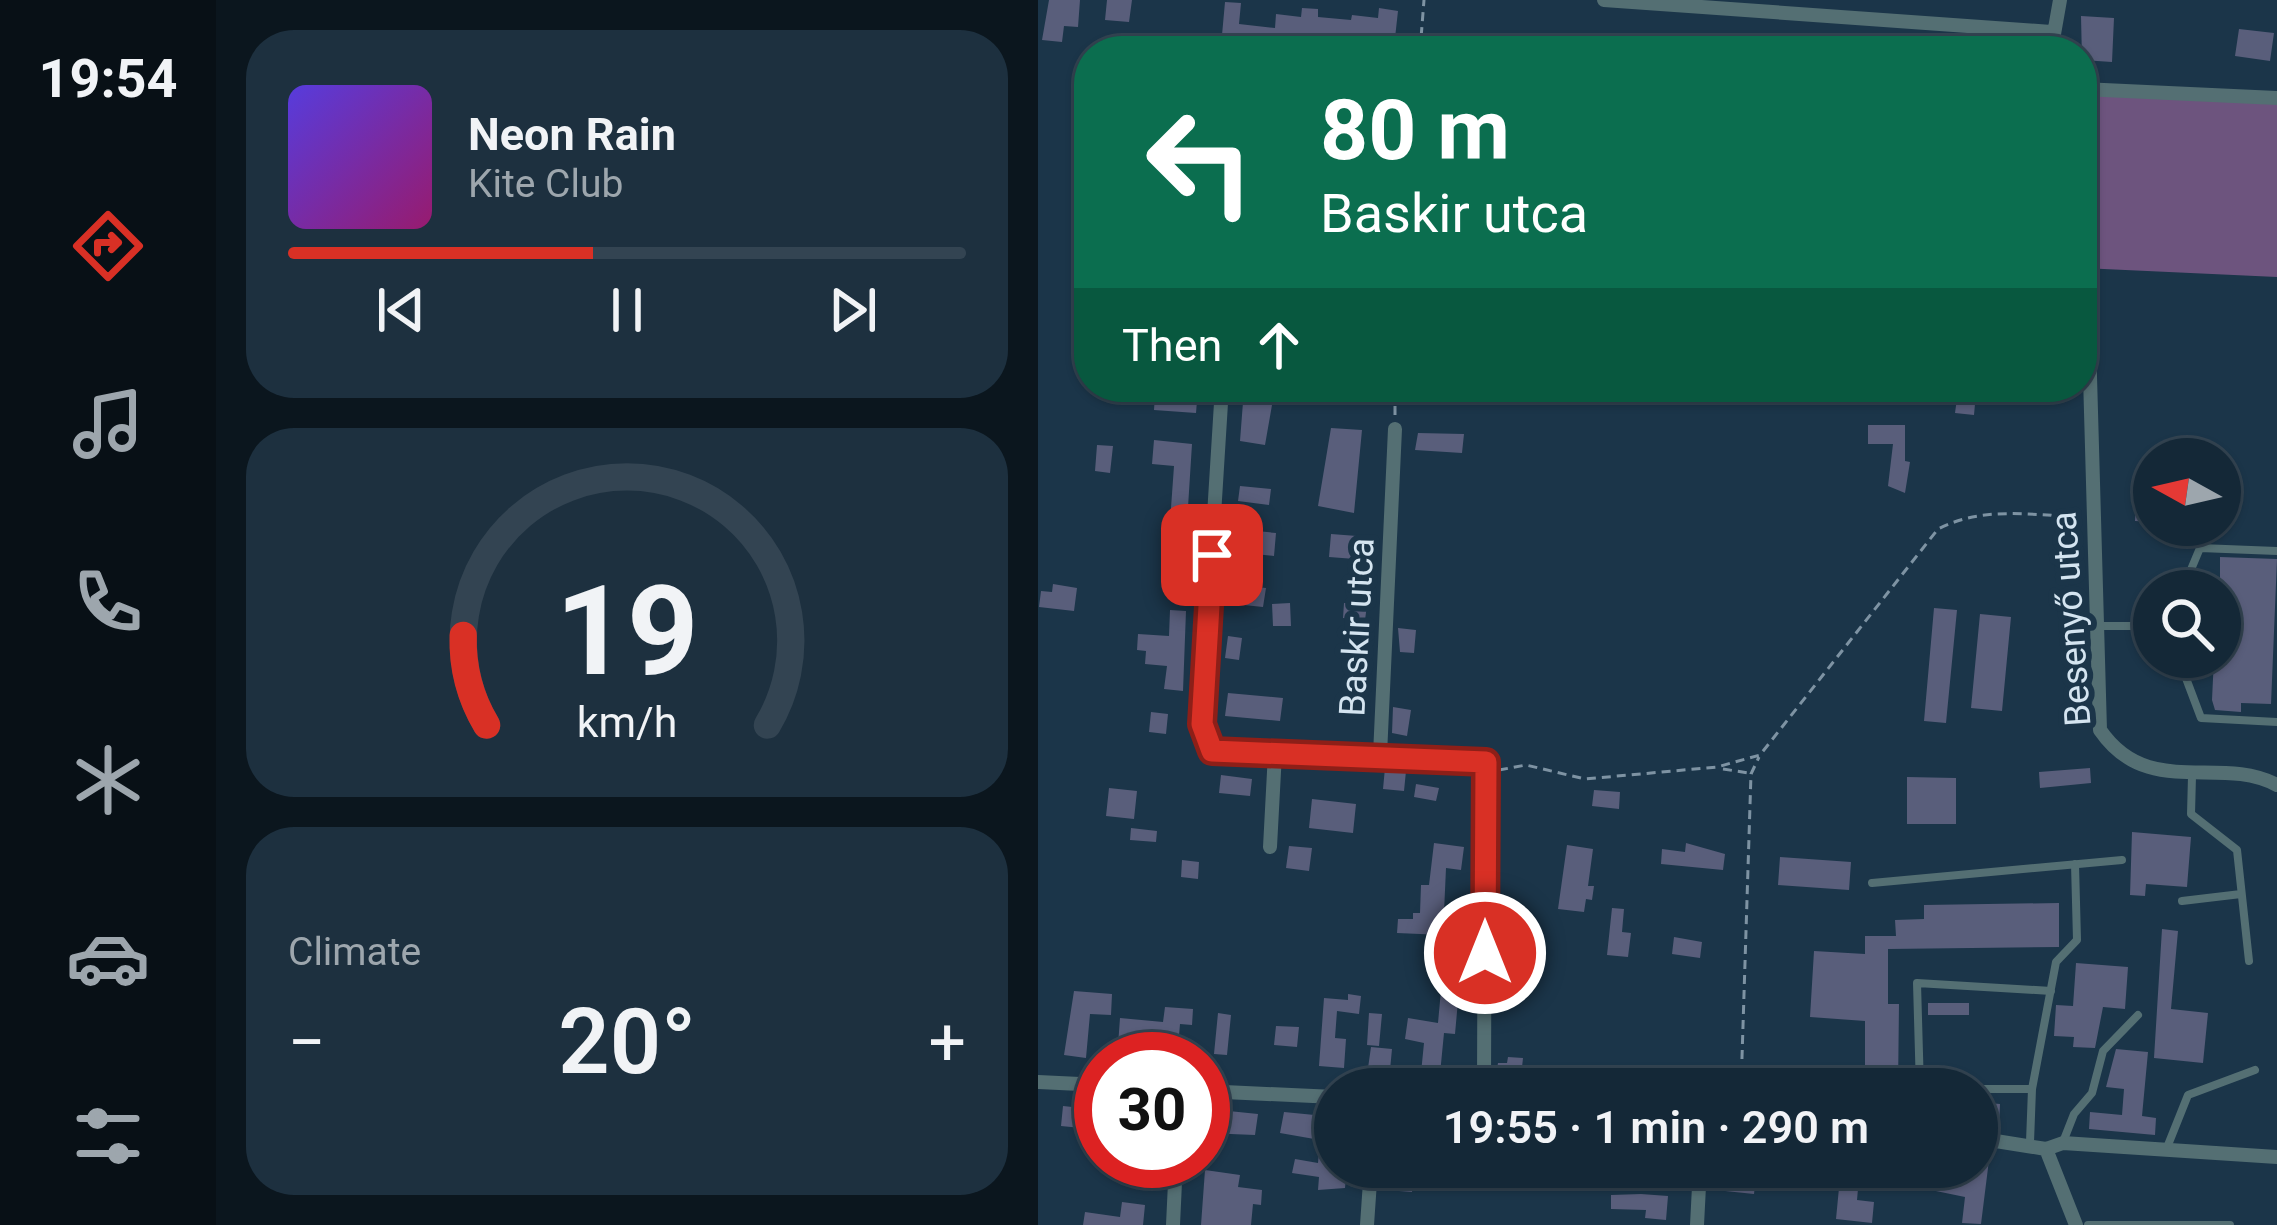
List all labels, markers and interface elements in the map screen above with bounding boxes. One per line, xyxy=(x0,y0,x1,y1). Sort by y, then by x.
text: 19:54 xyxy=(38,47,178,110)
text: 80 m xyxy=(1320,81,1510,180)
icon: left xyxy=(1122,84,1278,240)
text: Neon Rain xyxy=(468,108,676,161)
text: Kite Club xyxy=(468,161,623,207)
text: Baskir utca xyxy=(1320,182,1588,245)
icon: directions xyxy=(66,204,150,288)
icon: previous xyxy=(368,277,434,343)
icon: pause xyxy=(594,277,660,343)
icon: next xyxy=(820,277,886,343)
icon: ahead xyxy=(1246,312,1312,378)
text: Then xyxy=(1122,319,1222,372)
icon: music xyxy=(66,382,150,466)
north arrow xyxy=(2133,438,2241,546)
map controls xyxy=(2133,438,2241,678)
pin xyxy=(1161,504,1263,606)
street label: Besenyő utca xyxy=(2043,510,2099,728)
icon: arrive xyxy=(1179,522,1245,588)
street label: Baskir utca xyxy=(1331,537,1383,717)
text: 19 xyxy=(555,559,699,705)
icon: phone xyxy=(66,560,150,644)
button: search xyxy=(2133,570,2241,678)
text: km/h xyxy=(577,697,677,747)
icon: climate xyxy=(66,738,150,822)
position arrow xyxy=(1422,890,1548,1016)
icon: car xyxy=(66,916,150,1000)
text: Climate xyxy=(288,929,421,975)
text: 20° xyxy=(558,990,696,1095)
text: − xyxy=(288,1004,326,1081)
text: + xyxy=(929,1004,966,1081)
speed limit sign: 30 xyxy=(1074,1032,1230,1188)
icon: filters xyxy=(66,1094,150,1178)
text: 19:55 · 1 min · 290 m xyxy=(1443,1101,1869,1154)

